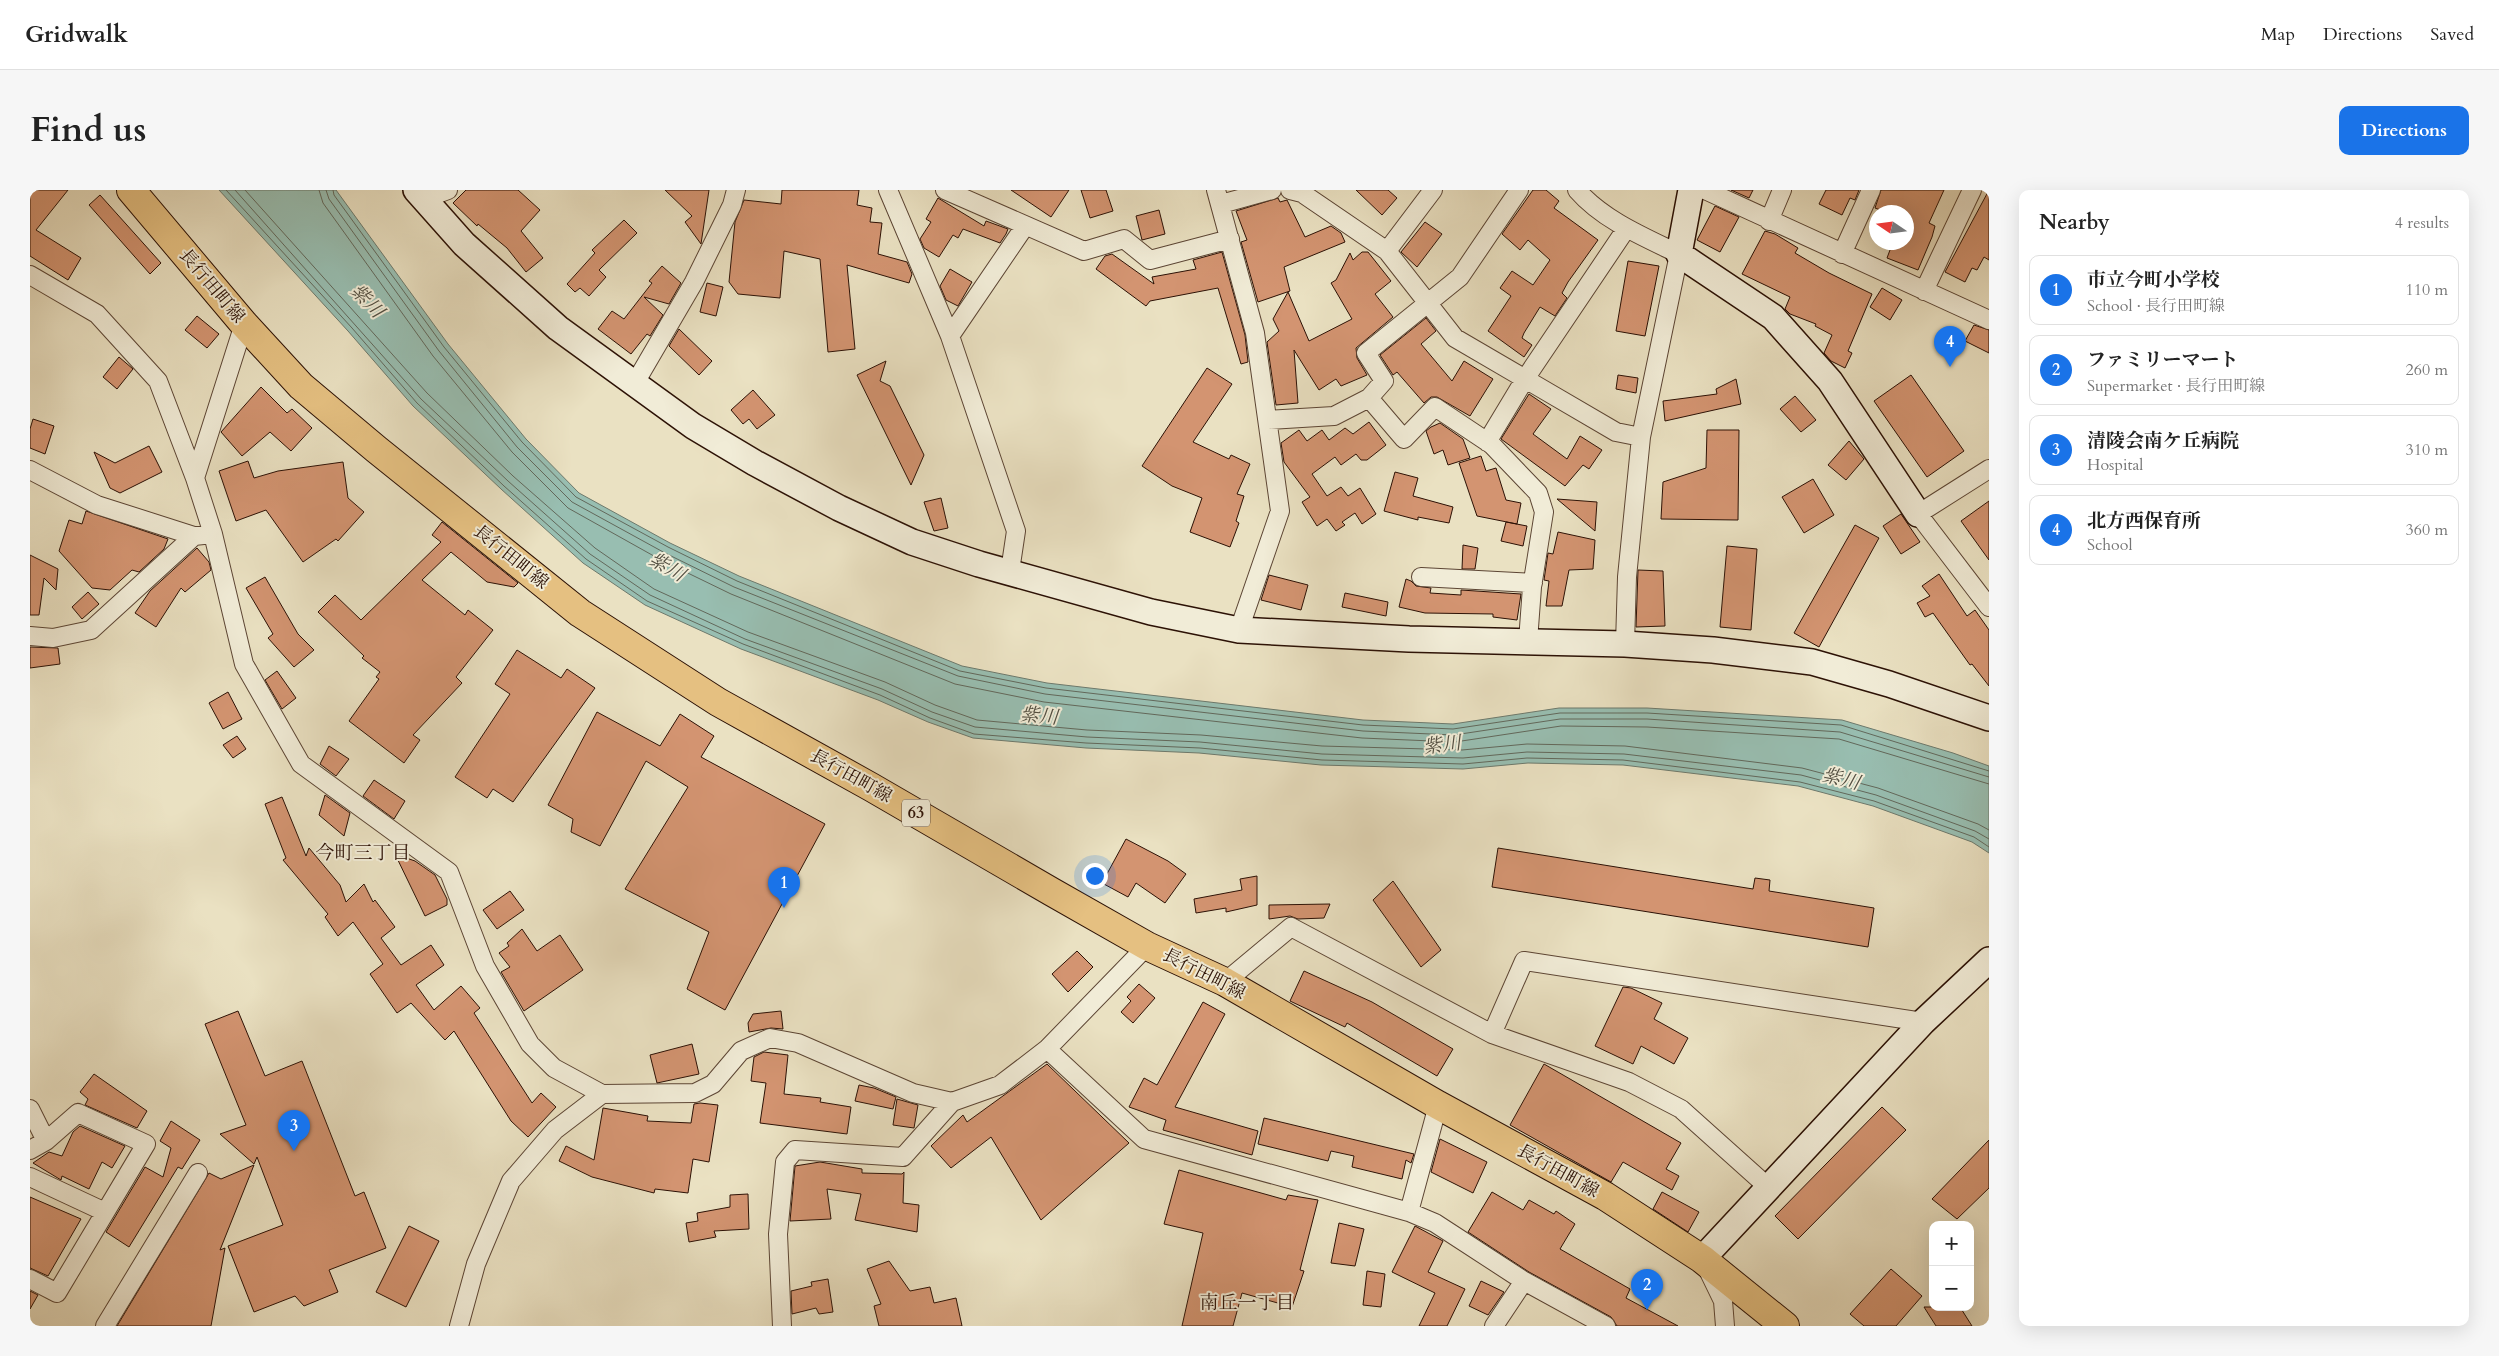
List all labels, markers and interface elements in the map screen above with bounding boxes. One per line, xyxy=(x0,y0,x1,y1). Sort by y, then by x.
text: Gridwalk xyxy=(25,18,128,51)
text: Map xyxy=(2261,22,2295,47)
text: Directions xyxy=(2323,22,2402,47)
text: Saved xyxy=(2430,22,2474,47)
text: Find us xyxy=(30,106,146,154)
button: Directions xyxy=(2339,106,2469,155)
north arrow xyxy=(1869,205,1914,250)
text: Nearby xyxy=(2039,208,2110,237)
text: 4 results xyxy=(2395,212,2449,234)
street label: 長行田町線 xyxy=(173,243,251,329)
text: 市立今町小学校 xyxy=(2087,267,2220,293)
water label: 紫川 xyxy=(344,278,391,325)
text: 1 xyxy=(2052,279,2060,301)
text: 110 m xyxy=(2406,279,2448,301)
text: School · 長行田町線 xyxy=(2087,295,2225,317)
pin: 4 xyxy=(1934,326,1966,367)
text: ファミリーマート xyxy=(2087,347,2239,373)
text: 2 xyxy=(2052,359,2060,381)
text: 260 m xyxy=(2406,359,2448,381)
text: Supermarket · 長行田町線 xyxy=(2087,375,2265,397)
text: 清陵会南ケ丘病院 xyxy=(2087,428,2239,454)
text: 3 xyxy=(2052,439,2060,461)
text: 310 m xyxy=(2406,439,2448,461)
text: Hospital xyxy=(2087,454,2143,476)
text: 北方西保育所 xyxy=(2087,508,2201,534)
street label: 長行田町線 xyxy=(468,519,554,595)
text: 4 xyxy=(2052,519,2060,541)
text: 360 m xyxy=(2406,519,2448,541)
text: School xyxy=(2087,534,2132,556)
water label: 紫川 xyxy=(644,546,692,589)
water label: 紫川 xyxy=(1019,701,1061,731)
water label: 紫川 xyxy=(1422,730,1464,760)
street label: 長行田町線 xyxy=(806,743,896,809)
water label: 紫川 xyxy=(1819,762,1865,797)
road number: 63 xyxy=(902,800,930,826)
district label: 今町三丁目 xyxy=(315,840,411,866)
your location xyxy=(1082,863,1108,889)
pin: 1 xyxy=(768,867,800,908)
street label: 長行田町線 xyxy=(1158,942,1250,1006)
pin: 3 xyxy=(278,1110,310,1151)
street label: 長行田町線 xyxy=(1513,1138,1603,1204)
map controls xyxy=(1929,1221,1974,1311)
button: + xyxy=(1929,1221,1974,1266)
button: − xyxy=(1929,1266,1974,1311)
pin: 2 xyxy=(1631,1269,1663,1310)
district label: 南丘一丁目 xyxy=(1199,1290,1295,1316)

